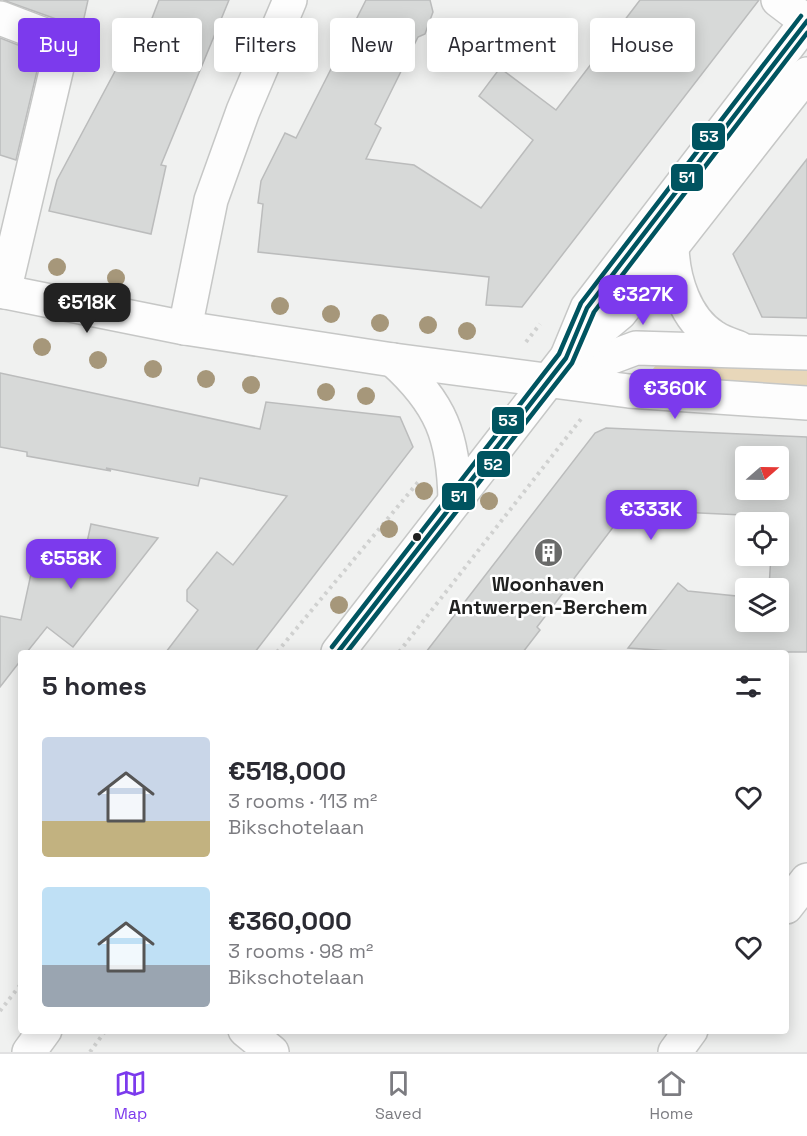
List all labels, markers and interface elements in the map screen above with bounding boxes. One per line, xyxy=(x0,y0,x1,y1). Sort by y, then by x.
chip: Buy xyxy=(18,18,100,72)
chip: Rent xyxy=(112,18,202,72)
chip: Filters xyxy=(214,18,318,72)
chip: New xyxy=(330,18,415,72)
chip: Apartment xyxy=(427,18,578,72)
chip: House xyxy=(590,18,695,72)
line badge: 53 xyxy=(691,122,726,151)
text: 53 xyxy=(699,126,719,147)
line badge: 51 xyxy=(670,163,704,192)
text: 51 xyxy=(679,167,695,188)
pin: €327K xyxy=(601,275,685,326)
text: €327K xyxy=(613,281,674,307)
pin: €518K xyxy=(45,283,129,334)
text: €518K xyxy=(58,289,116,315)
pin: €360K xyxy=(633,369,717,420)
text: €360K xyxy=(643,375,707,401)
line badge: 53 xyxy=(491,406,525,435)
text: 53 xyxy=(498,410,518,431)
north arrow xyxy=(735,446,789,500)
map controls xyxy=(735,446,789,632)
line badge: 52 xyxy=(476,450,511,478)
text: 52 xyxy=(484,454,502,475)
line badge: 51 xyxy=(441,482,476,511)
text: 51 xyxy=(451,486,467,507)
pin: €333K xyxy=(609,490,693,541)
text: €333K xyxy=(620,496,682,522)
button: locate xyxy=(735,512,789,566)
unlabelled marker xyxy=(411,531,423,543)
building icon: Woonhaven Antwerpen-Berchem xyxy=(532,537,564,569)
pin: €558K xyxy=(29,539,113,590)
text: €558K xyxy=(40,545,102,571)
place label: Woonhaven Antwerpen-Berchem xyxy=(448,571,648,620)
button: layers xyxy=(735,578,789,632)
text: 5 homes xyxy=(42,669,147,703)
icon: filters xyxy=(732,670,765,703)
text: €518,000 xyxy=(228,754,346,788)
icon: home xyxy=(90,761,162,833)
icon: heart xyxy=(732,781,765,814)
text: 3 rooms · 113 m² xyxy=(228,788,377,814)
text: Bikschotelaan xyxy=(228,814,364,840)
text: €360,000 xyxy=(228,904,352,938)
icon: home xyxy=(90,911,162,983)
icon: heart xyxy=(732,931,765,964)
text: 3 rooms · 98 m² xyxy=(228,938,373,964)
text: Bikschotelaan xyxy=(228,964,364,990)
tab: Map xyxy=(114,1067,147,1124)
tab: Saved xyxy=(375,1067,422,1124)
tab: Home xyxy=(649,1067,693,1124)

